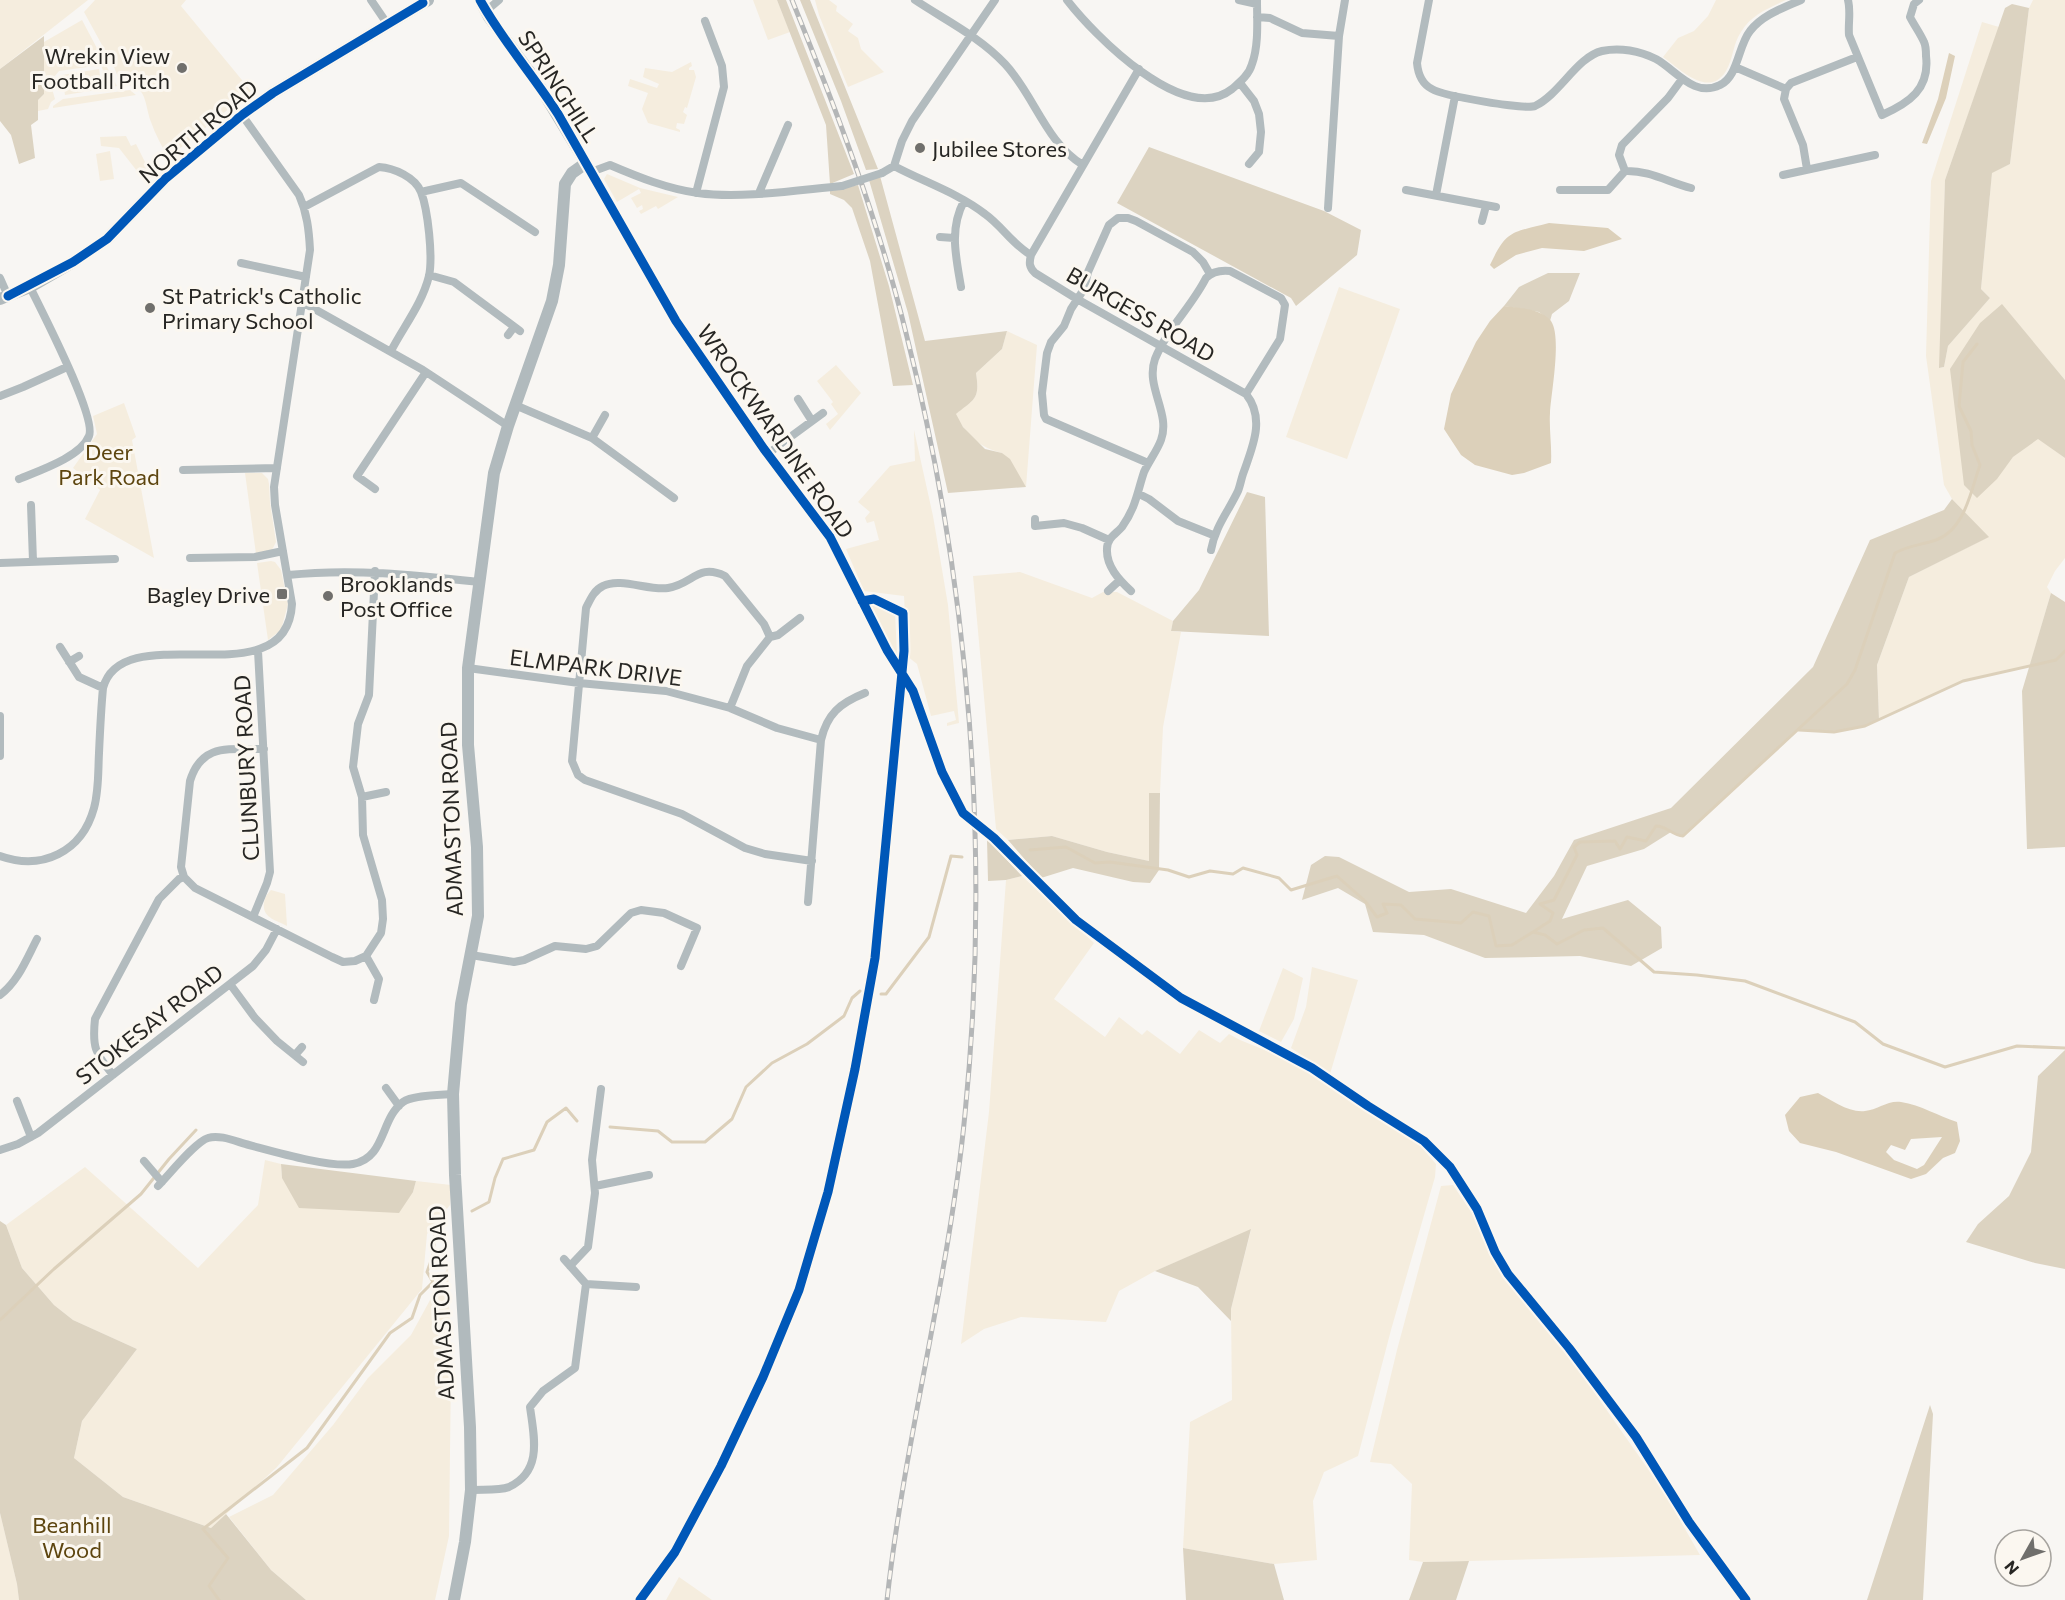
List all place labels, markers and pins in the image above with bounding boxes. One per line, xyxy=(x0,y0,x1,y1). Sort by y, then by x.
place label: Wrekin View Football Pitch xyxy=(31,42,170,94)
marker: Wrekin View Football Pitch xyxy=(175,61,189,75)
place label: Jubilee Stores xyxy=(932,135,1067,162)
marker: Jubilee Stores xyxy=(913,141,927,155)
place label: St Patrick's Catholic Primary School xyxy=(162,282,362,334)
marker: St Patrick's Catholic Primary School xyxy=(143,301,157,315)
place label: Brooklands Post Office xyxy=(340,570,453,622)
place label: Bagley Drive xyxy=(147,581,270,608)
marker: Bagley Drive xyxy=(275,587,289,601)
marker: Brooklands Post Office xyxy=(321,589,335,603)

